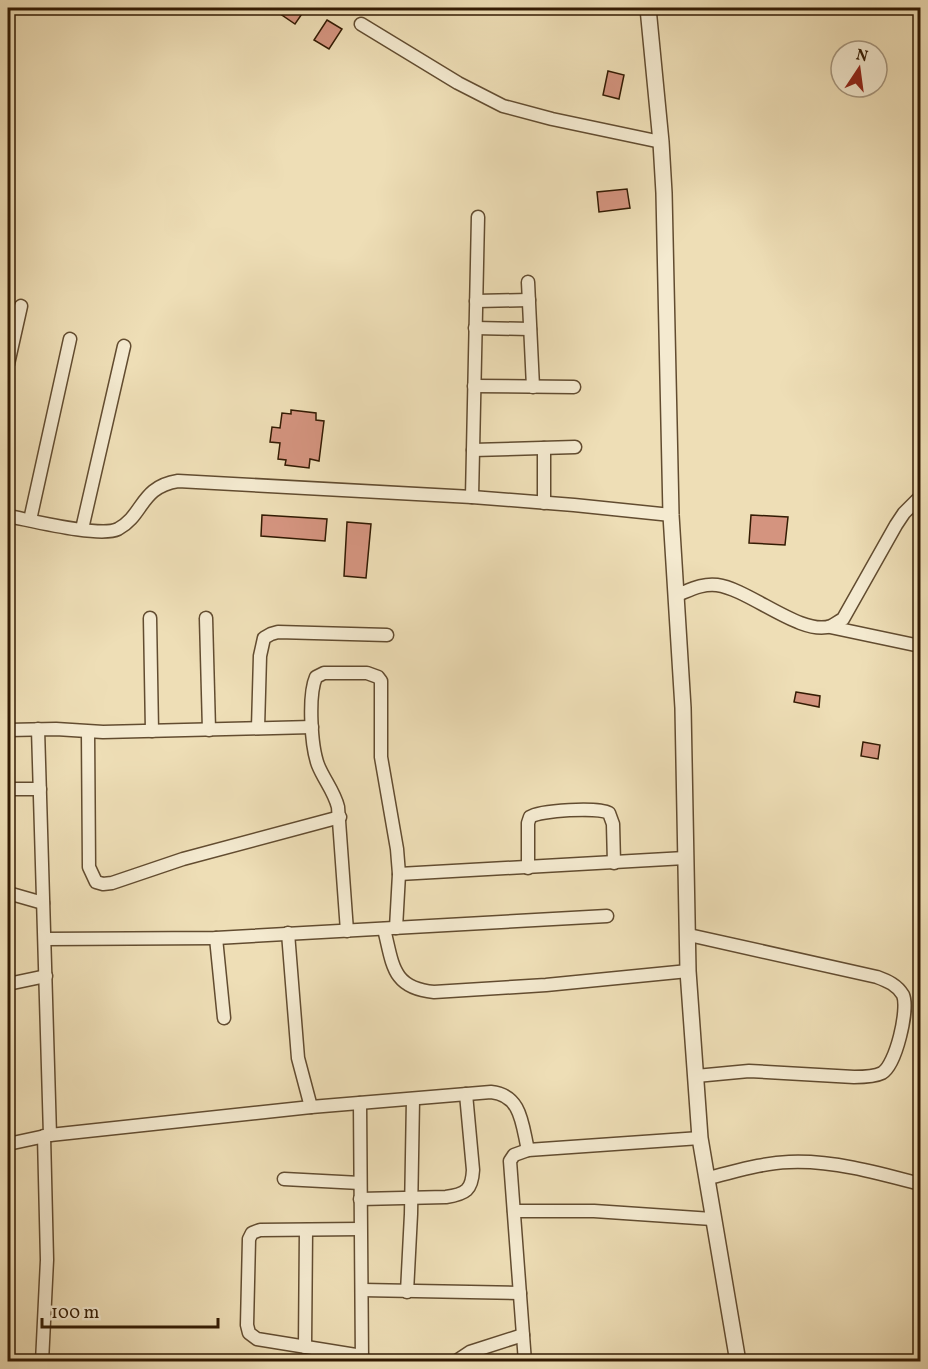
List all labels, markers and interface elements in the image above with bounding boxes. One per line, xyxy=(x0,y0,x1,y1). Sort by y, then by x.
north arrow xyxy=(829,39,889,99)
text: N xyxy=(854,44,870,68)
scale bar xyxy=(42,1291,218,1329)
text: 100 m xyxy=(51,1301,100,1326)

